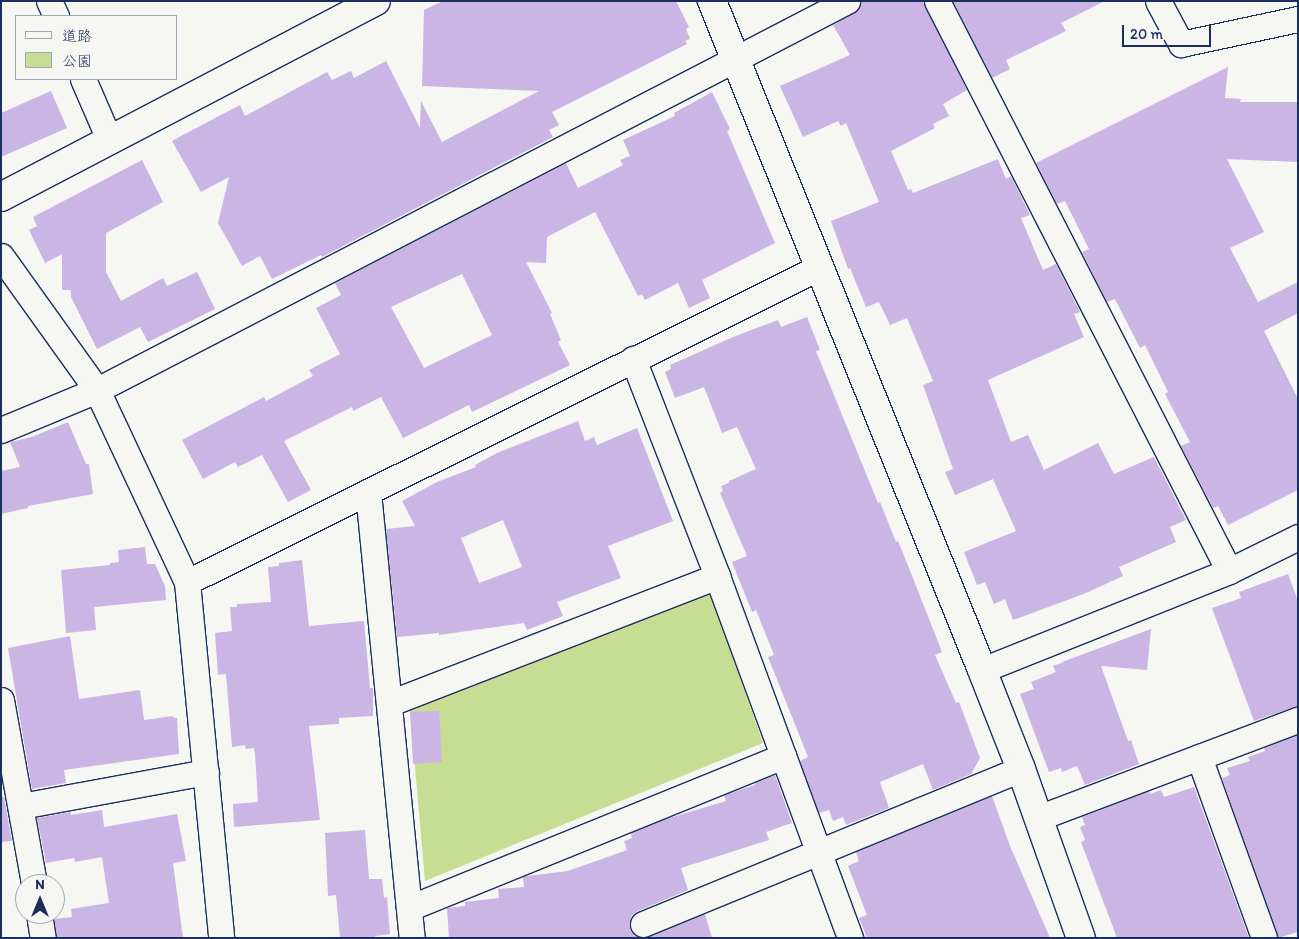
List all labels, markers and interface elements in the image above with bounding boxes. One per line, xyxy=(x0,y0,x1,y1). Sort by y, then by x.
legend xyxy=(15,15,178,80)
scale bar xyxy=(1124,15,1213,47)
text: 20 m xyxy=(1130,25,1163,43)
text: 道路 xyxy=(62,27,92,45)
text: 公園 xyxy=(62,52,92,70)
north arrow xyxy=(15,874,65,924)
text: N xyxy=(35,876,45,893)

